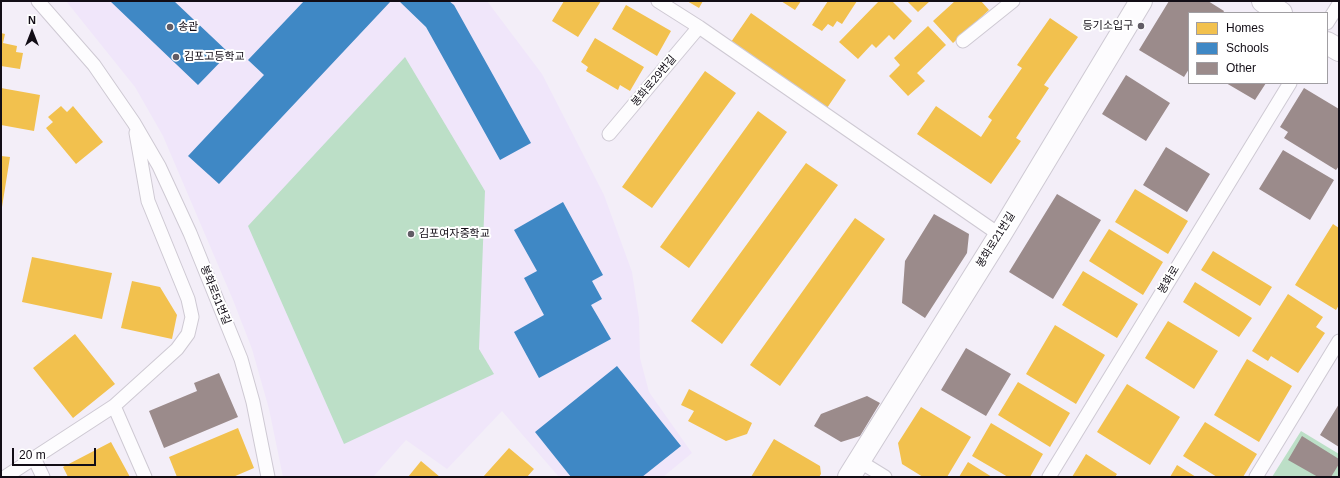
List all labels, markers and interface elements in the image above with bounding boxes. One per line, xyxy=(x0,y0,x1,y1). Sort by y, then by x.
north arrow xyxy=(12,12,52,52)
legend xyxy=(1188,12,1328,84)
text: N xyxy=(28,14,36,26)
place label: 등기소입구 xyxy=(1082,19,1133,33)
place label: 송관 xyxy=(178,20,198,34)
marker: 등기소입구 xyxy=(1136,21,1146,31)
text: Homes xyxy=(1226,21,1264,35)
marker: 송관 xyxy=(165,22,175,32)
text: Schools xyxy=(1226,41,1269,55)
place label: 김포고등학교 xyxy=(184,50,245,64)
marker: 김포고등학교 xyxy=(171,52,181,62)
street label: 봉화로29번길 xyxy=(629,53,679,109)
text: Other xyxy=(1226,61,1256,75)
street label: 봉화로21번길 xyxy=(974,210,1018,270)
place label: 김포여자중학교 xyxy=(419,227,490,241)
marker: 김포여자중학교 xyxy=(406,229,416,239)
street label: 봉화로51번길 xyxy=(197,263,233,327)
street label: 봉화로 xyxy=(1156,264,1182,296)
scale bar xyxy=(14,440,98,466)
text: 20 m xyxy=(19,448,46,462)

